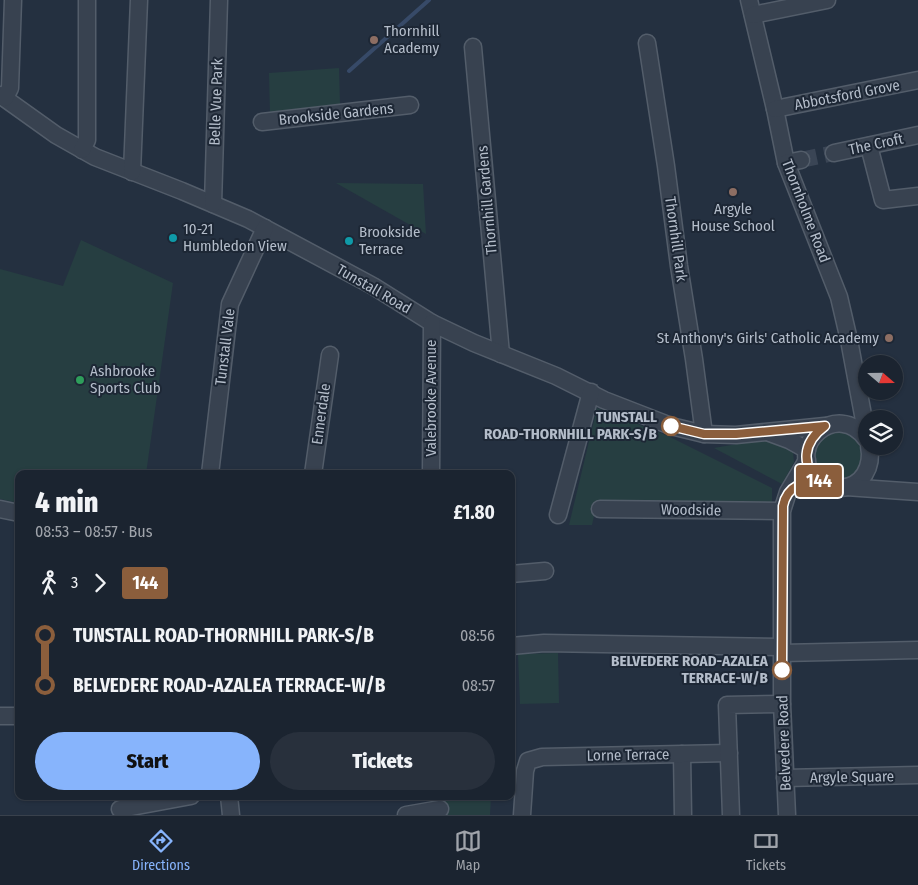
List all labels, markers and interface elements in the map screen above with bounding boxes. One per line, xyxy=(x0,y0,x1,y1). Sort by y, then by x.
place label: Thornhill Academy xyxy=(384,22,440,57)
marker: Thornhill Academy xyxy=(368,34,380,46)
street label: Belle Vue Park xyxy=(205,58,227,146)
street label: Abbotsford Grove xyxy=(793,76,901,114)
street label: Brookside Gardens xyxy=(278,99,394,129)
street label: The Croft xyxy=(847,129,905,159)
street label: Thornhill Gardens xyxy=(473,145,501,255)
street label: Thornholme Road xyxy=(778,157,834,265)
marker: Argyle House School xyxy=(727,186,739,198)
street label: Thornhill Park xyxy=(661,195,691,283)
place label: Argyle House School xyxy=(691,200,775,235)
place label: 10-21 Humbledon View xyxy=(183,220,287,255)
place label: Brookside Terrace xyxy=(359,223,420,258)
marker: 10-21 Humbledon View xyxy=(167,232,179,244)
marker: Brookside Terrace xyxy=(343,235,355,247)
street label: Tunstall Road xyxy=(334,260,414,318)
street label: Tunstall Vale xyxy=(211,307,239,387)
place label: St Anthony's Girls' Catholic Academy xyxy=(657,329,879,347)
marker: St Anthony's Girls' Catholic Academy xyxy=(883,332,895,344)
street label: Valebrooke Avenue xyxy=(422,340,440,456)
north arrow xyxy=(858,355,902,400)
map controls xyxy=(858,355,903,455)
place label: Ashbrooke Sports Club xyxy=(90,362,161,397)
marker: Ashbrooke Sports Club xyxy=(74,374,86,386)
street label: Ennerdale xyxy=(308,382,334,446)
place label: TUNSTALL ROAD-THORNHILL PARK-S/B xyxy=(484,408,658,443)
button: layers xyxy=(858,410,903,455)
marker: TUNSTALL ROAD-THORNHILL PARK-S/B xyxy=(661,416,681,436)
line badge: 144 xyxy=(790,465,848,497)
text: 144 xyxy=(806,470,832,492)
text: 4 min xyxy=(35,486,98,519)
street label: Woodside xyxy=(661,500,721,520)
text: £1.80 xyxy=(454,501,495,524)
text: 08:53 – 08:57 · Bus xyxy=(35,522,153,541)
icon: walk xyxy=(35,569,63,597)
icon: forward xyxy=(86,569,114,597)
text: 144 xyxy=(132,572,158,594)
text: 3 xyxy=(71,573,78,592)
text: TUNSTALL ROAD-THORNHILL PARK-S/B xyxy=(73,624,374,647)
text: 08:56 xyxy=(460,626,495,645)
place label: BELVEDERE ROAD-AZALEA TERRACE-W/B xyxy=(611,652,769,687)
marker: BELVEDERE ROAD-AZALEA TERRACE-W/B xyxy=(772,660,792,680)
text: BELVEDERE ROAD-AZALEA TERRACE-W/B xyxy=(73,674,385,697)
text: 08:57 xyxy=(462,676,495,695)
street label: Belvedere Road xyxy=(773,695,795,791)
button: Start xyxy=(35,732,260,790)
button: Tickets xyxy=(270,732,495,790)
street label: Lorne Terrace xyxy=(586,745,670,765)
street label: Argyle Square xyxy=(810,767,894,787)
tab: Directions xyxy=(132,827,190,874)
tab: Map xyxy=(454,827,482,874)
tab: Tickets xyxy=(746,827,786,874)

